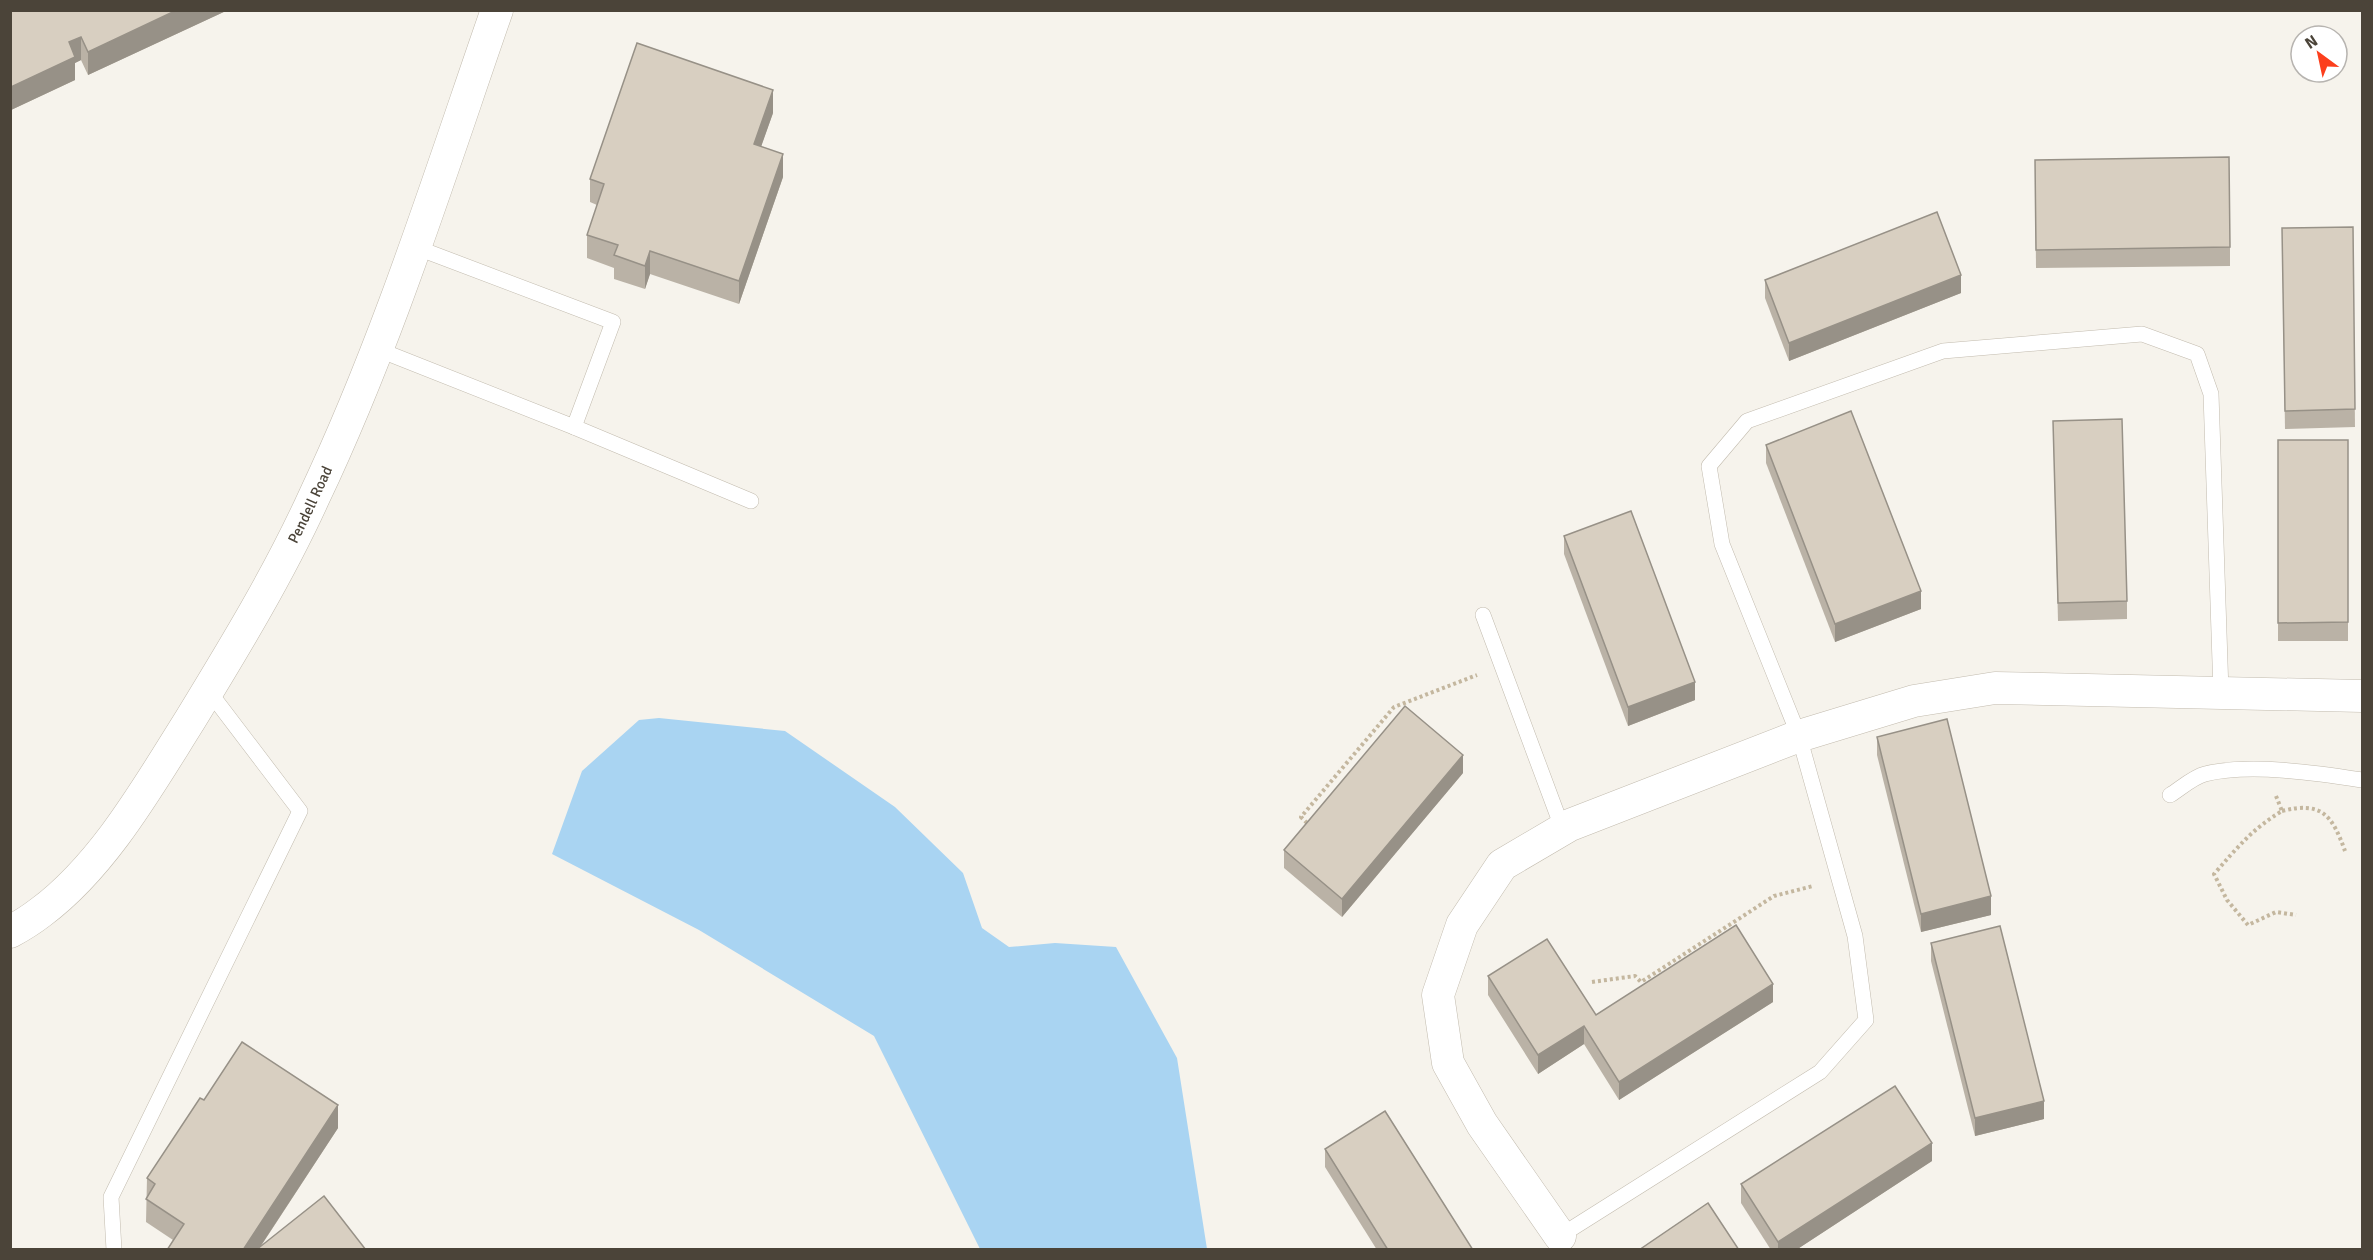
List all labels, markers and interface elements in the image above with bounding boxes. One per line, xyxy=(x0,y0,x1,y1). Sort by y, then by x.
north arrow xyxy=(2289,24,2349,84)
text: N xyxy=(2301,31,2321,54)
street label: Pendell Road xyxy=(284,463,336,546)

